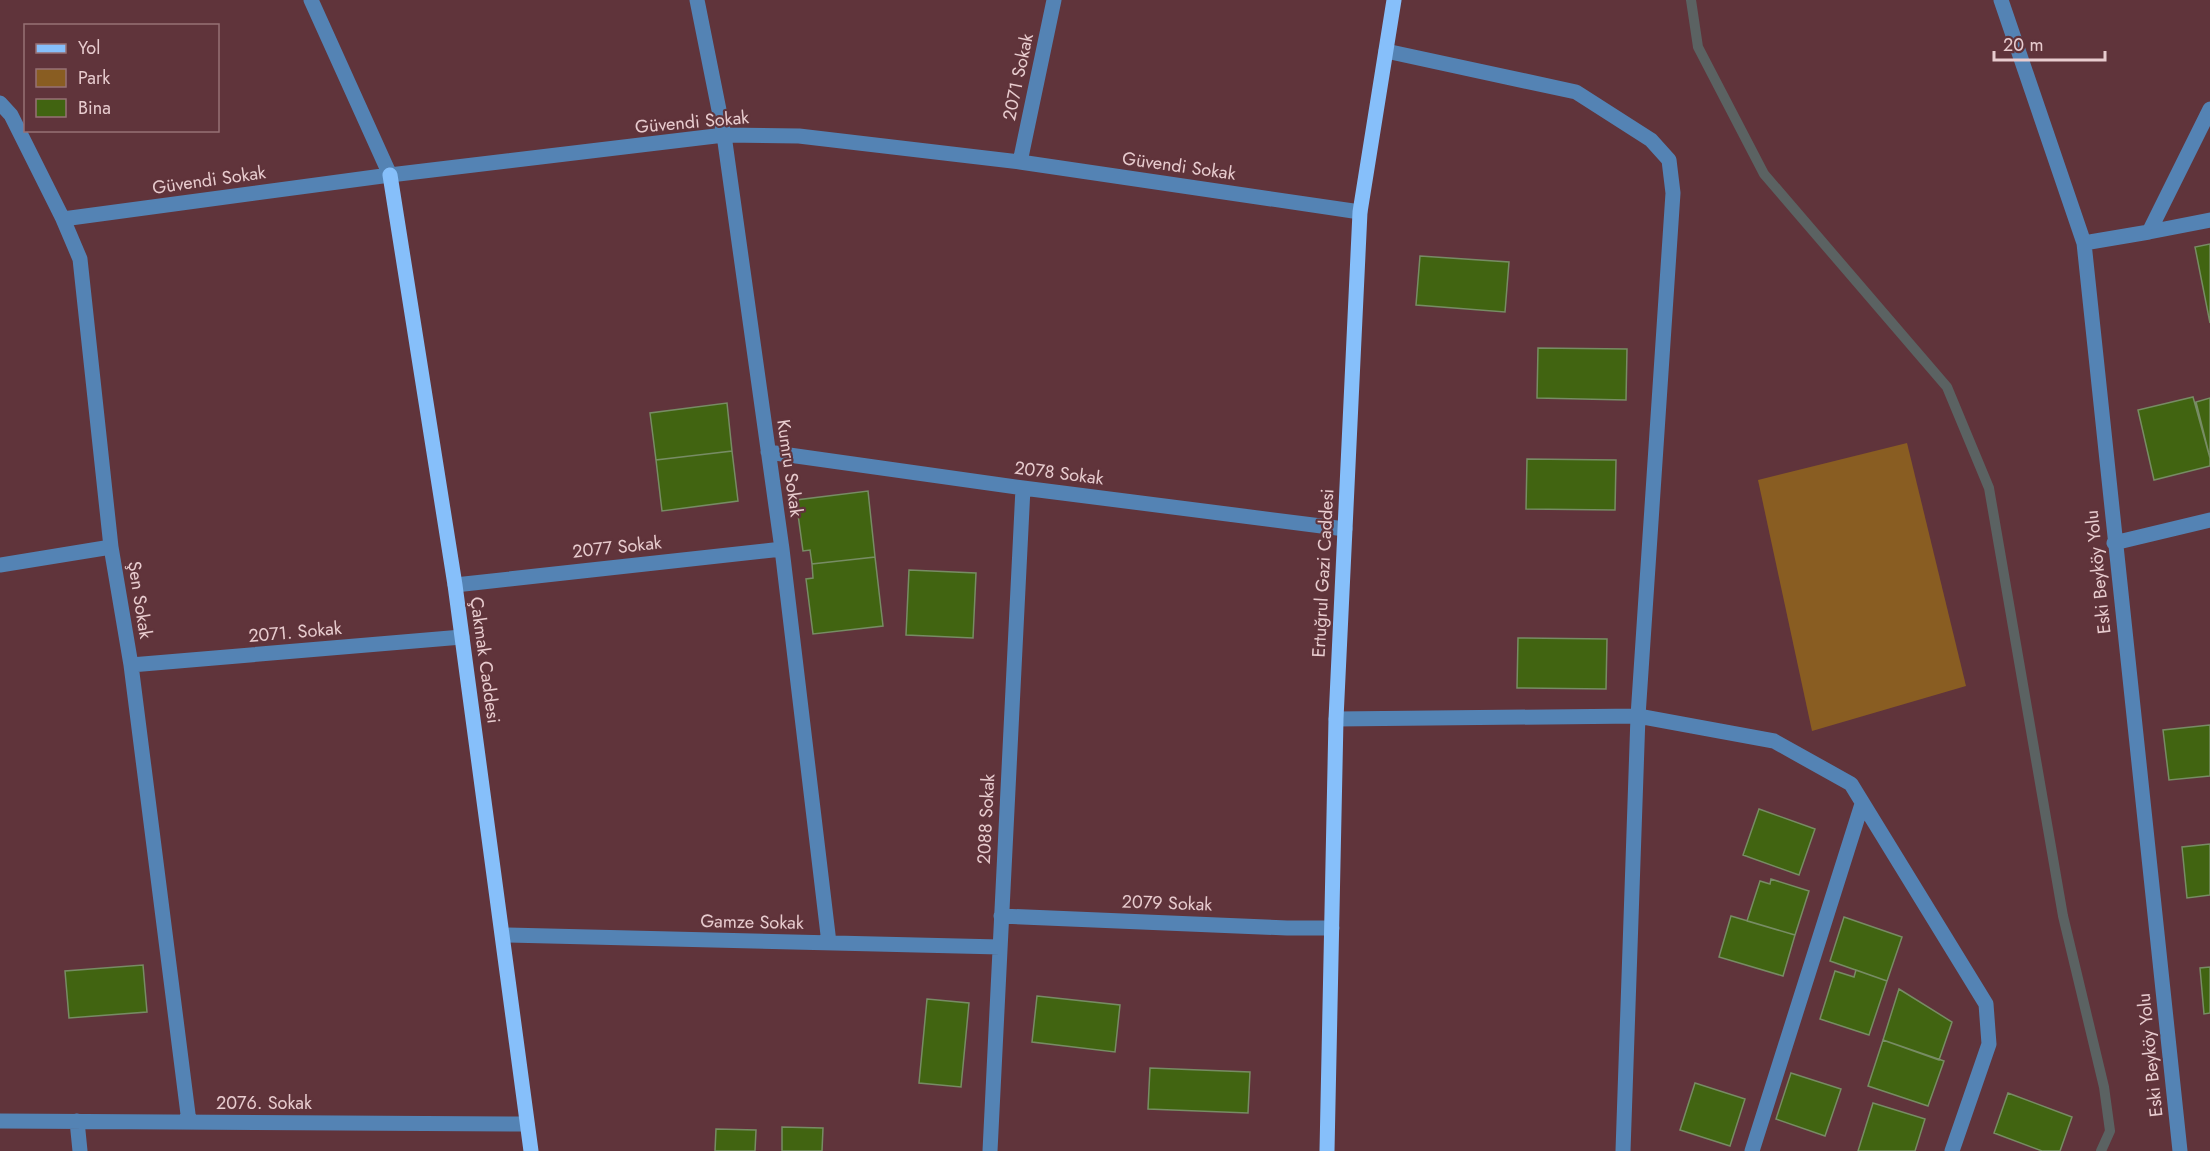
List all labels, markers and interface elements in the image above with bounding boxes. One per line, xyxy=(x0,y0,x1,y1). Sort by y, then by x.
legend xyxy=(24,24,219,132)
scale bar xyxy=(1994,24,2105,62)
street label: 2071 Sokak xyxy=(996,31,1040,123)
text: 20 m xyxy=(2003,32,2043,58)
text: Yol xyxy=(78,35,100,61)
text: Park xyxy=(78,65,110,91)
text: Bina xyxy=(78,95,111,121)
street label: Güvendi Sokak xyxy=(634,104,750,140)
street label: Güvendi Sokak xyxy=(1121,145,1237,187)
street label: Güvendi Sokak xyxy=(151,159,267,201)
street label: Kumru Sokak xyxy=(770,417,810,519)
street label: 2078 Sokak xyxy=(1013,455,1105,491)
street label: Ertuğrul Gazi Caddesi xyxy=(1306,488,1340,658)
street label: Eski Beyköy Yolu xyxy=(2079,509,2117,635)
street label: 2077 Sokak xyxy=(571,529,663,565)
street label: Şen Sokak xyxy=(121,559,159,641)
street label: Çakmak Caddesi xyxy=(463,595,507,725)
street label: 2071. Sokak xyxy=(247,615,343,649)
street label: 2088 Sokak xyxy=(971,773,1001,865)
street label: 2079 Sokak xyxy=(1121,888,1213,918)
street label: Gamze Sokak xyxy=(700,908,804,936)
street label: Eski Beyköy Yolu xyxy=(2131,992,2169,1118)
street label: 2076. Sokak xyxy=(216,1090,312,1116)

